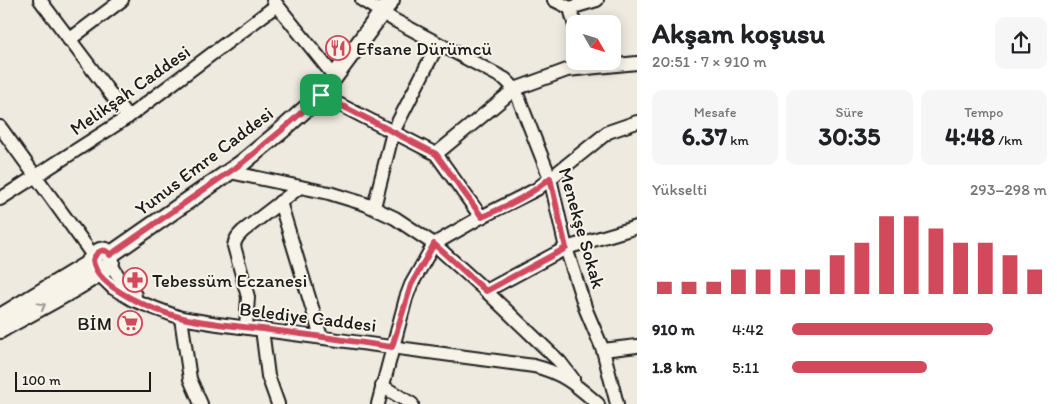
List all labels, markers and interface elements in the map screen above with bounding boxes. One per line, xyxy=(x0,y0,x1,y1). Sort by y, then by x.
north arrow xyxy=(566,15,621,70)
map controls xyxy=(566,15,621,70)
text: Akşam koşusu xyxy=(652,16,825,50)
button: share xyxy=(995,17,1047,69)
restaurant icon: Efsane Dürümcü xyxy=(325,35,351,61)
place label: Efsane Dürümcü xyxy=(356,37,492,60)
street label: Melikşah Caddesi xyxy=(65,40,195,140)
text: 20:51 · 7 × 910 m xyxy=(652,52,767,71)
pin xyxy=(300,74,342,116)
icon: arrive xyxy=(307,81,335,109)
street label: Yunus Emre Caddesi xyxy=(130,102,278,220)
text: Mesafe xyxy=(694,104,737,121)
text: Süre xyxy=(836,104,863,121)
text: Tempo xyxy=(964,104,1003,121)
text: 6.37 xyxy=(682,121,727,151)
text: 30:35 xyxy=(819,121,880,151)
text: 4:48 xyxy=(945,121,995,151)
text: km xyxy=(727,132,749,149)
text: /km xyxy=(995,132,1023,149)
street label: Menekşe Sokak xyxy=(554,165,610,291)
text: Yükselti xyxy=(652,180,707,199)
text: 293–298 m xyxy=(970,180,1047,199)
pharmacy icon: Tebessüm Eczanesi xyxy=(122,267,148,293)
place label: Tebessüm Eczanesi xyxy=(152,269,307,292)
street label: Belediye Caddesi xyxy=(238,297,378,337)
one-way arrow xyxy=(37,302,46,312)
supermarket icon: BİM xyxy=(117,310,143,336)
place label: BİM xyxy=(77,312,112,335)
text: 910 m xyxy=(652,320,695,339)
text: 4:42 xyxy=(732,320,764,339)
text: 1.8 km xyxy=(652,358,697,377)
text: 5:11 xyxy=(732,358,759,377)
scale bar xyxy=(15,369,151,392)
text: 100 m xyxy=(22,372,61,389)

